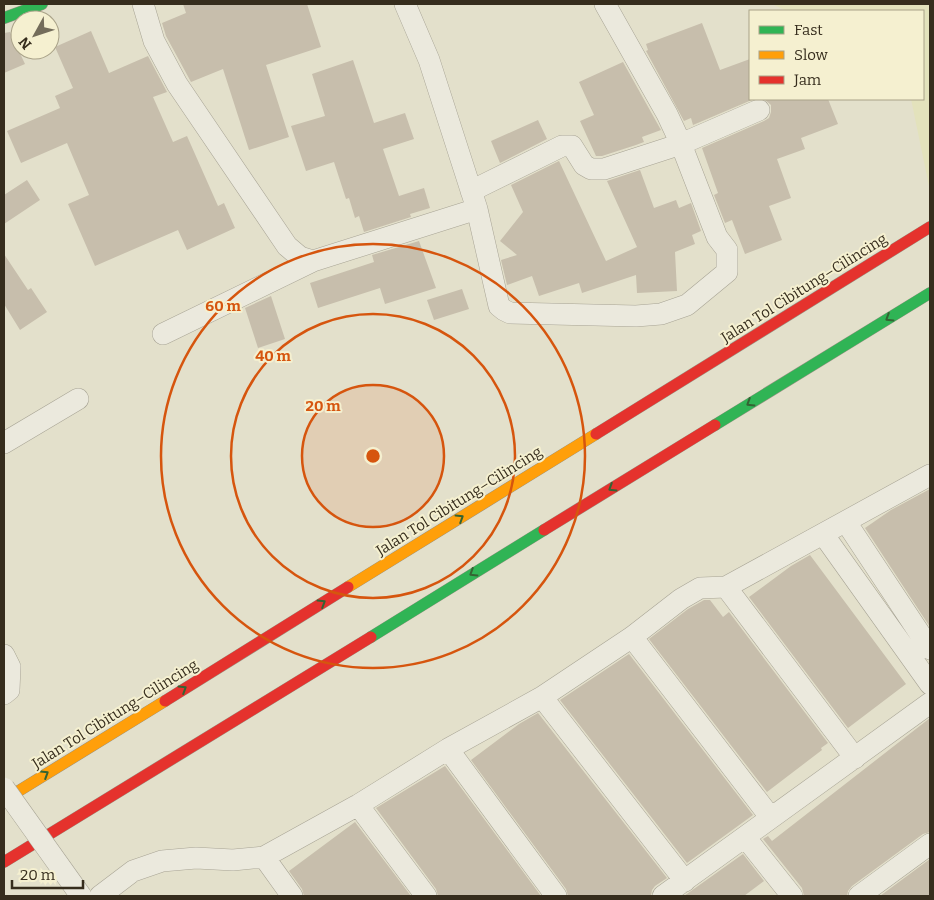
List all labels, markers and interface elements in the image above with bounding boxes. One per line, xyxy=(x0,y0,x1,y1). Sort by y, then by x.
north arrow xyxy=(10,10,60,60)
legend xyxy=(749,10,924,100)
text: Fast xyxy=(794,21,823,39)
text: N xyxy=(15,33,35,53)
text: Slow xyxy=(794,46,829,64)
text: Jam xyxy=(793,71,822,89)
street label: Jalan Tol Cibitung–Cilincing xyxy=(717,229,890,347)
text: 60 m xyxy=(205,297,241,315)
one-way arrow xyxy=(885,312,894,322)
text: 40 m xyxy=(255,347,292,365)
text: 20 m xyxy=(306,397,341,415)
one-way arrow xyxy=(747,397,756,407)
street label: Jalan Tol Cibitung–Cilincing xyxy=(372,442,545,560)
centre of rings xyxy=(364,447,382,465)
one-way arrow xyxy=(608,482,617,492)
one-way arrow xyxy=(454,514,463,524)
one-way arrow xyxy=(470,567,479,577)
one-way arrow xyxy=(316,600,325,610)
street label: Jalan Tol Cibitung–Cilincing xyxy=(28,655,201,773)
one-way arrow xyxy=(178,685,187,695)
one-way arrow xyxy=(40,771,49,781)
scale bar xyxy=(12,858,84,890)
text: 20 m xyxy=(20,866,56,884)

